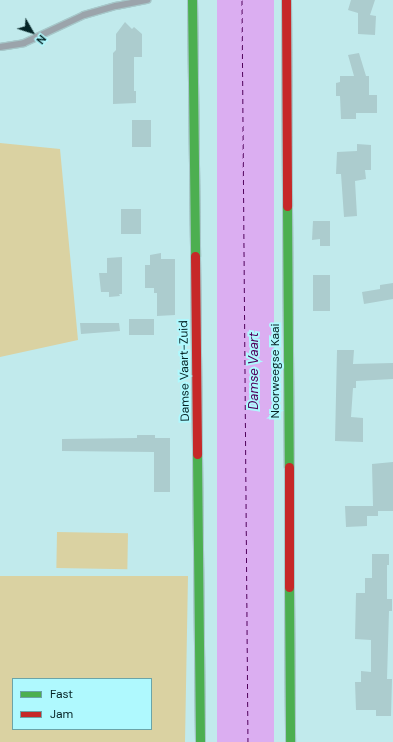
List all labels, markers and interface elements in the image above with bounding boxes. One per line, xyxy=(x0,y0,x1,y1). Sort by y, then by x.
north arrow xyxy=(12,12,52,52)
text: N xyxy=(33,32,49,47)
street label: Damse Vaart-Zuid xyxy=(177,320,193,422)
street label: Noorweegse Kaai xyxy=(269,324,283,418)
water label: Damse Vaart xyxy=(246,332,262,410)
legend xyxy=(12,678,152,730)
text: Fast xyxy=(50,686,73,702)
text: Jam xyxy=(50,706,73,722)

